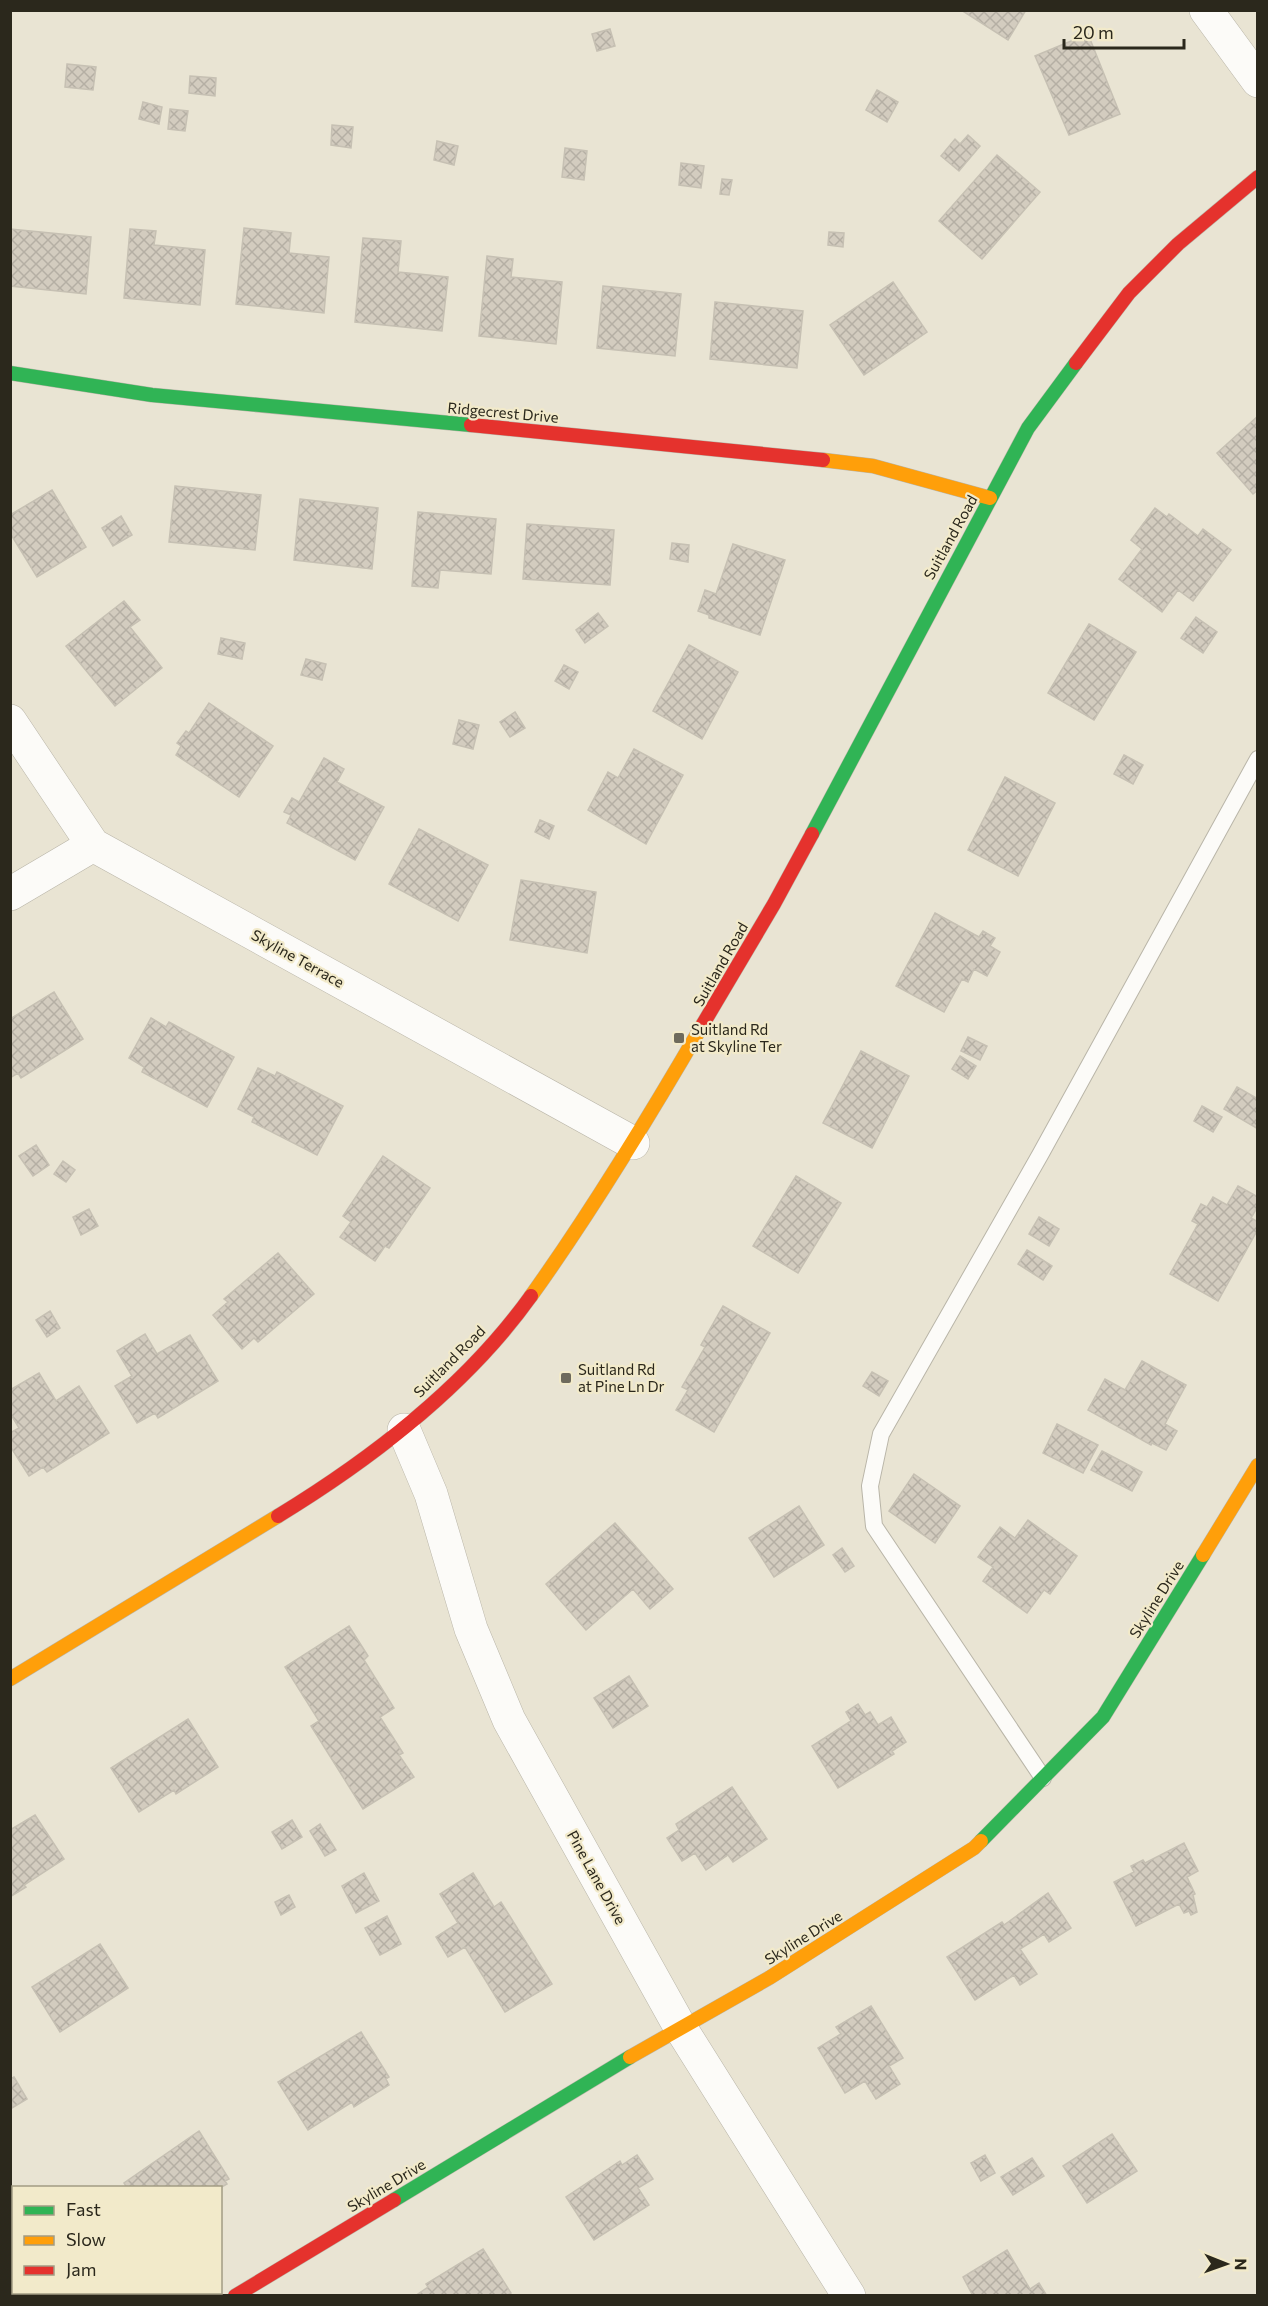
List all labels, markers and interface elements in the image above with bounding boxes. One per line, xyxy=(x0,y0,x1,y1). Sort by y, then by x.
scale bar xyxy=(1064,12,1184,50)
text: 20 m xyxy=(1073,21,1114,43)
street label: Ridgecrest Drive xyxy=(447,398,559,426)
street label: Suitland Road xyxy=(919,492,981,582)
street label: Suitland Road xyxy=(689,919,751,1009)
street label: Skyline Terrace xyxy=(249,925,348,991)
place label: Suitland Rd at Skyline Ter xyxy=(691,1020,782,1055)
marker: Suitland Rd at Skyline Ter xyxy=(672,1031,686,1045)
street label: Suitland Road xyxy=(409,1321,489,1401)
place label: Suitland Rd at Pine Ln Dr xyxy=(578,1360,665,1395)
marker: Suitland Rd at Pine Ln Dr xyxy=(559,1371,573,1385)
street label: Skyline Drive xyxy=(1125,1557,1187,1641)
street label: Pine Lane Drive xyxy=(564,1827,630,1927)
street label: Skyline Drive xyxy=(761,1906,845,1968)
street label: Skyline Drive xyxy=(344,2155,428,2215)
legend xyxy=(12,2186,222,2294)
text: Fast xyxy=(66,2198,101,2220)
text: Slow xyxy=(66,2228,106,2250)
north arrow xyxy=(1196,2234,1256,2294)
text: Jam xyxy=(66,2258,96,2280)
text: N xyxy=(1232,2258,1251,2270)

